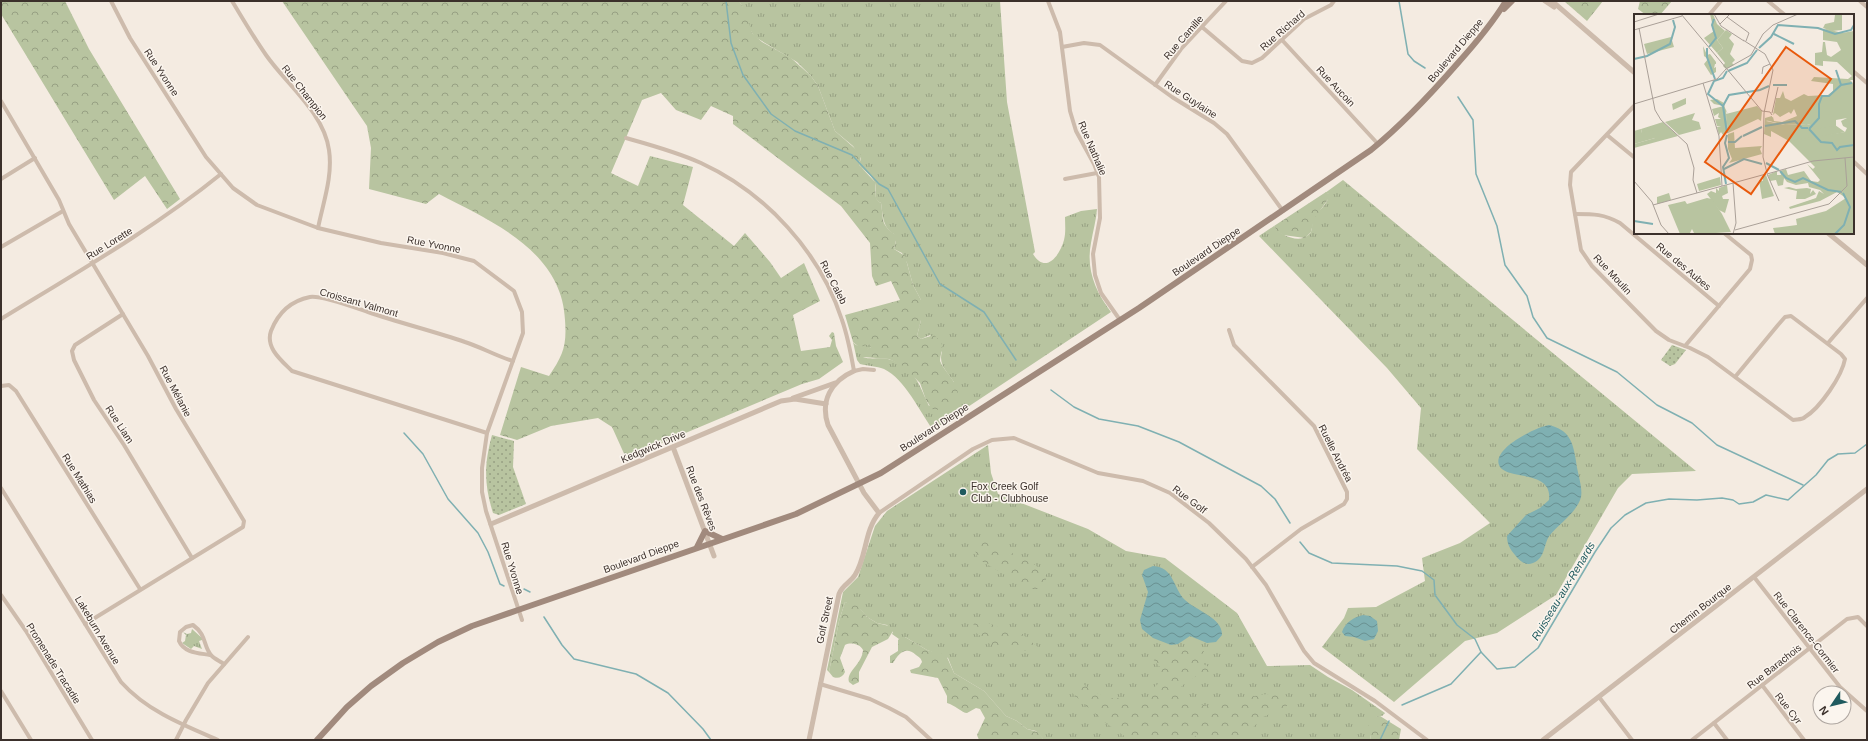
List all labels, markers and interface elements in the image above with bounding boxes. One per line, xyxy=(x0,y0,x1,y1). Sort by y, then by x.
street label: Rue Richard xyxy=(1258,8,1307,53)
street label: Rue Camille xyxy=(1161,13,1206,61)
inset map xyxy=(1634,14,1854,234)
street label: Boulevard Dieppe xyxy=(1426,16,1485,84)
street label: Rue Yvonne xyxy=(142,47,181,98)
street label: Rue Champion xyxy=(280,63,329,122)
street label: Rue Aucoin xyxy=(1314,64,1357,109)
street label: Rue Guylaine xyxy=(1162,78,1219,121)
street label: Rue Nathalie xyxy=(1076,119,1109,177)
street label: Boulevard Dieppe xyxy=(1170,224,1243,278)
street label: Rue Lorette xyxy=(84,225,135,262)
street label: Rue Yvonne xyxy=(406,234,462,255)
street label: Rue des Aubes xyxy=(1654,240,1713,292)
street label: Rue Moulin xyxy=(1591,252,1634,297)
street label: Rue Caleb xyxy=(818,259,849,306)
street label: Croissant Valmont xyxy=(318,286,399,319)
street label: Rue Mélanie xyxy=(158,364,194,419)
street label: Boulevard Dieppe xyxy=(898,401,971,454)
street label: Rue Liam xyxy=(103,403,136,445)
street label: Ruelle Andréa xyxy=(1316,423,1355,484)
street label: Kedgwick Drive xyxy=(619,428,687,465)
street label: Rue Mathias xyxy=(60,452,99,505)
street label: Rue des Rêves xyxy=(684,464,719,532)
place label: Fox Creek Golf Club - Clubhouse xyxy=(971,481,1049,504)
street label: Rue Golf xyxy=(1171,483,1209,516)
marker: Fox Creek Golf Club - Clubhouse xyxy=(958,487,968,497)
street label: Boulevard Dieppe xyxy=(602,538,681,575)
water label: Ruisseau-aux-Renards xyxy=(1529,539,1597,642)
street label: Rue Yvonne xyxy=(499,541,526,596)
street label: Chemin Bourque xyxy=(1667,581,1734,636)
street label: Rue Clarence-Cormier xyxy=(1771,590,1842,676)
street label: Lakeburn Avenue xyxy=(73,594,123,667)
street label: Golf Street xyxy=(814,595,835,645)
street label: Promenade Tracadie xyxy=(24,621,83,706)
street label: Rue Barachois xyxy=(1745,642,1804,691)
north arrow xyxy=(1812,685,1852,725)
street label: Rue Cyr xyxy=(1773,690,1805,727)
text: N xyxy=(1817,704,1831,717)

